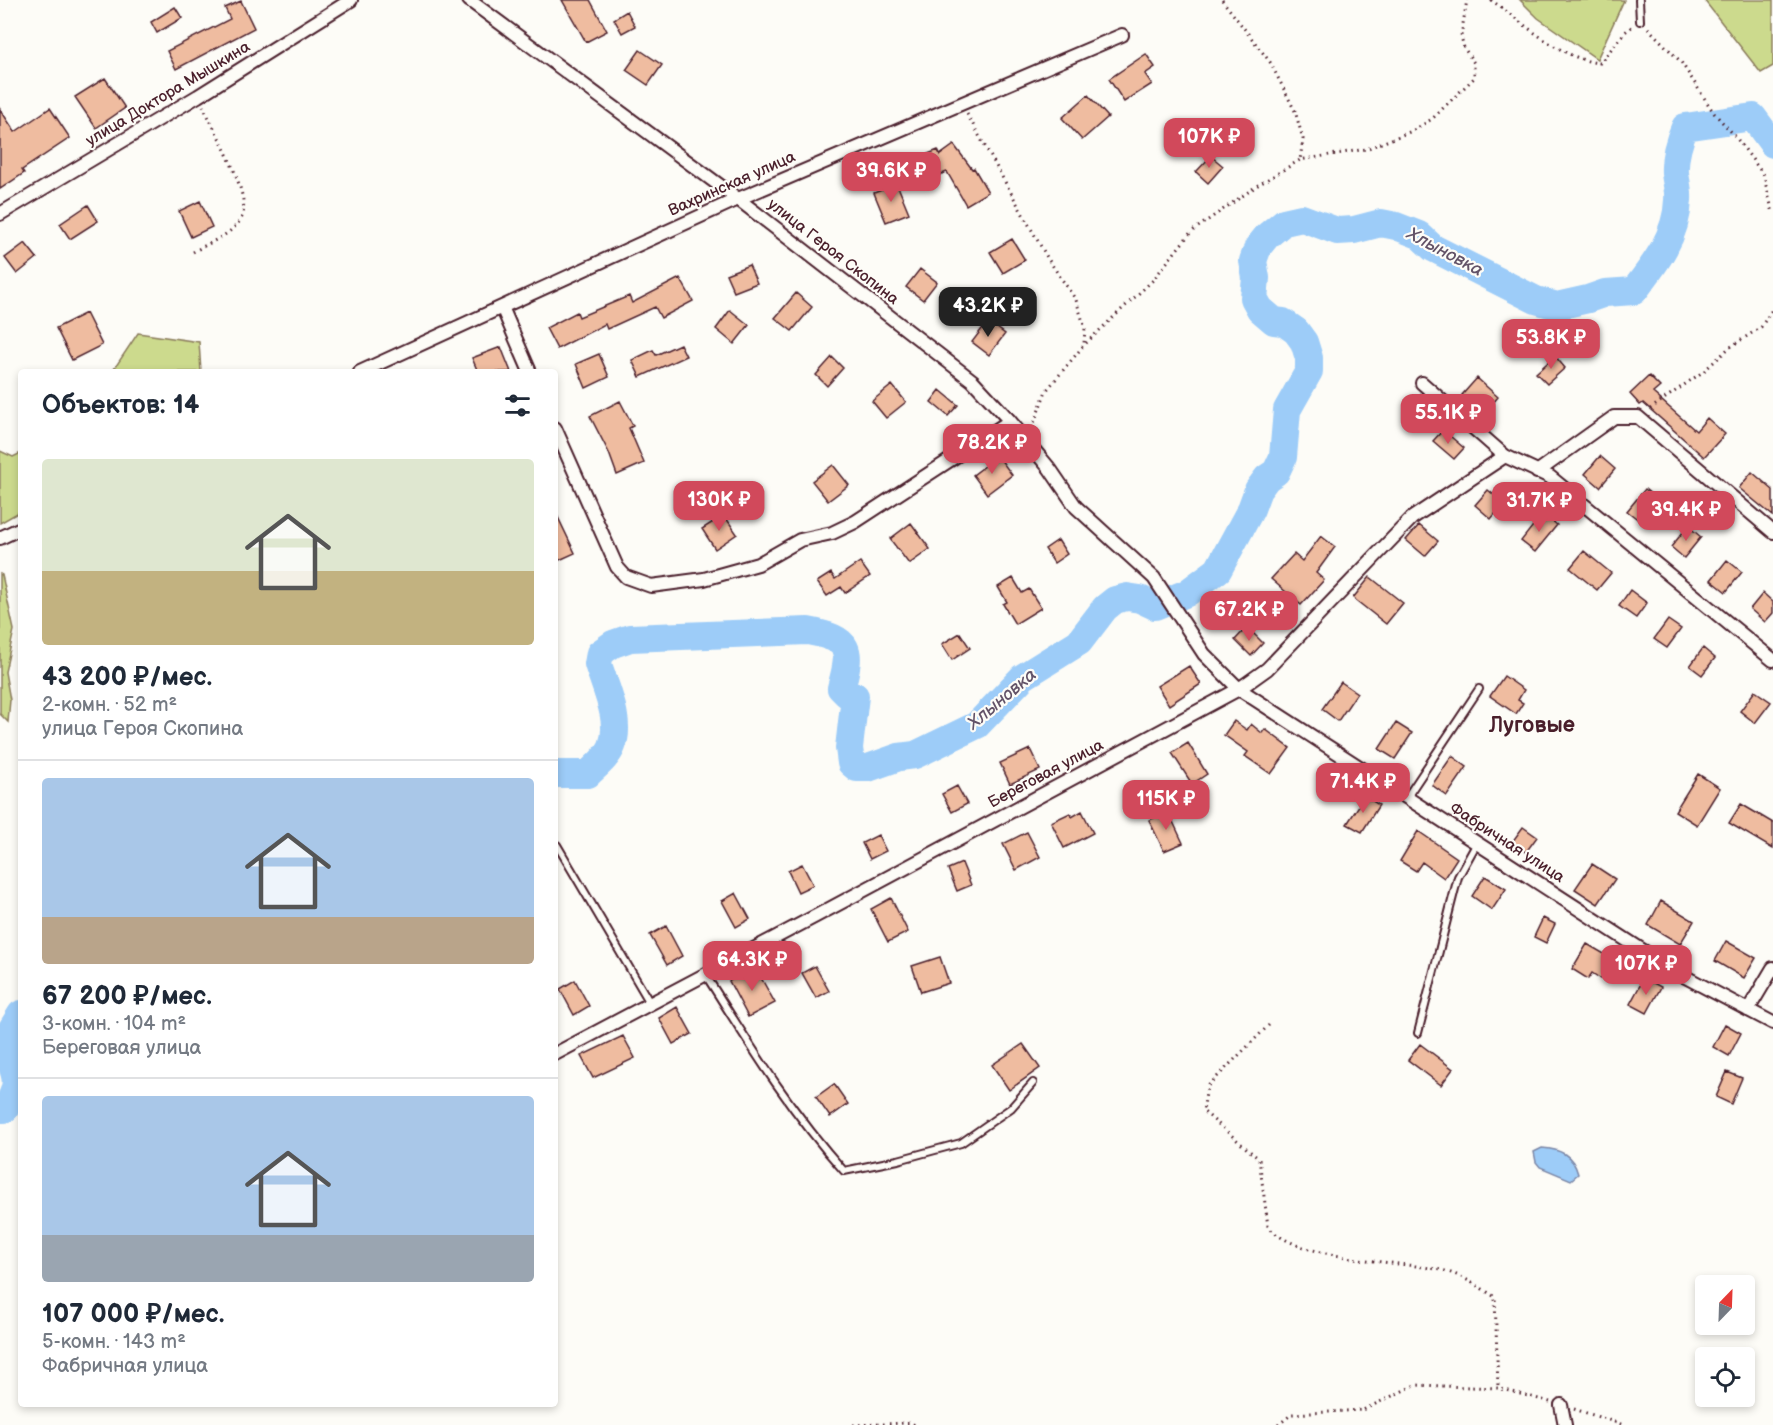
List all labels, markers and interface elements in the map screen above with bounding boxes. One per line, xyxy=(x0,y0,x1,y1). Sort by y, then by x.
street label: улица Доктора Мышкина xyxy=(82,37,254,151)
pin: 107K ₽ xyxy=(1160,118,1258,169)
text: 107K ₽ xyxy=(1178,125,1240,149)
street label: Вахринская улица xyxy=(666,147,799,221)
pin: 39.6K ₽ xyxy=(836,152,946,203)
text: 39.6K ₽ xyxy=(856,159,926,183)
street label: улица Героя Скопина xyxy=(764,195,903,309)
water label: Хлыновка xyxy=(1402,223,1487,281)
pin: 43.2K ₽ xyxy=(933,287,1043,338)
text: 43.2K ₽ xyxy=(953,294,1023,318)
pin: 53.8K ₽ xyxy=(1496,319,1606,370)
text: 53.8K ₽ xyxy=(1516,326,1586,350)
icon: filters xyxy=(501,389,534,422)
text: Объектов: 14 xyxy=(42,390,199,421)
pin: 55.1K ₽ xyxy=(1393,394,1503,445)
text: 55.1K ₽ xyxy=(1415,401,1481,425)
pin: 78.2K ₽ xyxy=(937,424,1047,475)
text: 78.2K ₽ xyxy=(957,431,1027,455)
pin: 130K ₽ xyxy=(670,481,768,532)
pin: 31.7K ₽ xyxy=(1484,482,1594,533)
text: 130K ₽ xyxy=(687,488,751,512)
text: 31.7K ₽ xyxy=(1506,489,1572,513)
pin: 39.4K ₽ xyxy=(1631,491,1741,542)
icon: home xyxy=(234,498,342,606)
text: 39.4K ₽ xyxy=(1651,498,1721,522)
pin: 67.2K ₽ xyxy=(1194,591,1304,642)
text: 67.2K ₽ xyxy=(1214,598,1284,622)
text: 43 200 ₽/мес. xyxy=(42,662,212,693)
water label: Хлыновка xyxy=(963,664,1041,734)
text: 2-комн. · 52 m² xyxy=(42,693,177,717)
district label: Луговые xyxy=(1488,712,1575,739)
text: улица Героя Скопина xyxy=(42,717,243,741)
street label: Береговая улица xyxy=(985,735,1107,812)
pin: 71.4K ₽ xyxy=(1308,763,1418,814)
text: 71.4K ₽ xyxy=(1330,770,1396,794)
pin: 115K ₽ xyxy=(1117,780,1215,831)
text: 115K ₽ xyxy=(1136,787,1196,811)
street label: Фабричная улица xyxy=(1446,799,1568,887)
icon: home xyxy=(234,817,342,925)
pin: 64.3K ₽ xyxy=(697,941,807,992)
pin: 107K ₽ xyxy=(1597,945,1695,996)
text: 64.3K ₽ xyxy=(717,948,787,972)
text: 107K ₽ xyxy=(1615,952,1677,976)
text: 67 200 ₽/мес. xyxy=(42,981,212,1012)
text: 3-комн. · 104 m² xyxy=(42,1012,186,1036)
text: Береговая улица xyxy=(42,1036,201,1060)
icon: home xyxy=(234,1135,342,1243)
north arrow xyxy=(1695,1275,1755,1335)
map controls xyxy=(1695,1275,1755,1407)
text: 107 000 ₽/мес. xyxy=(42,1299,224,1330)
text: 5-комн. · 143 m² xyxy=(42,1330,186,1354)
button: locate xyxy=(1695,1347,1755,1407)
text: Фабричная улица xyxy=(42,1354,208,1378)

